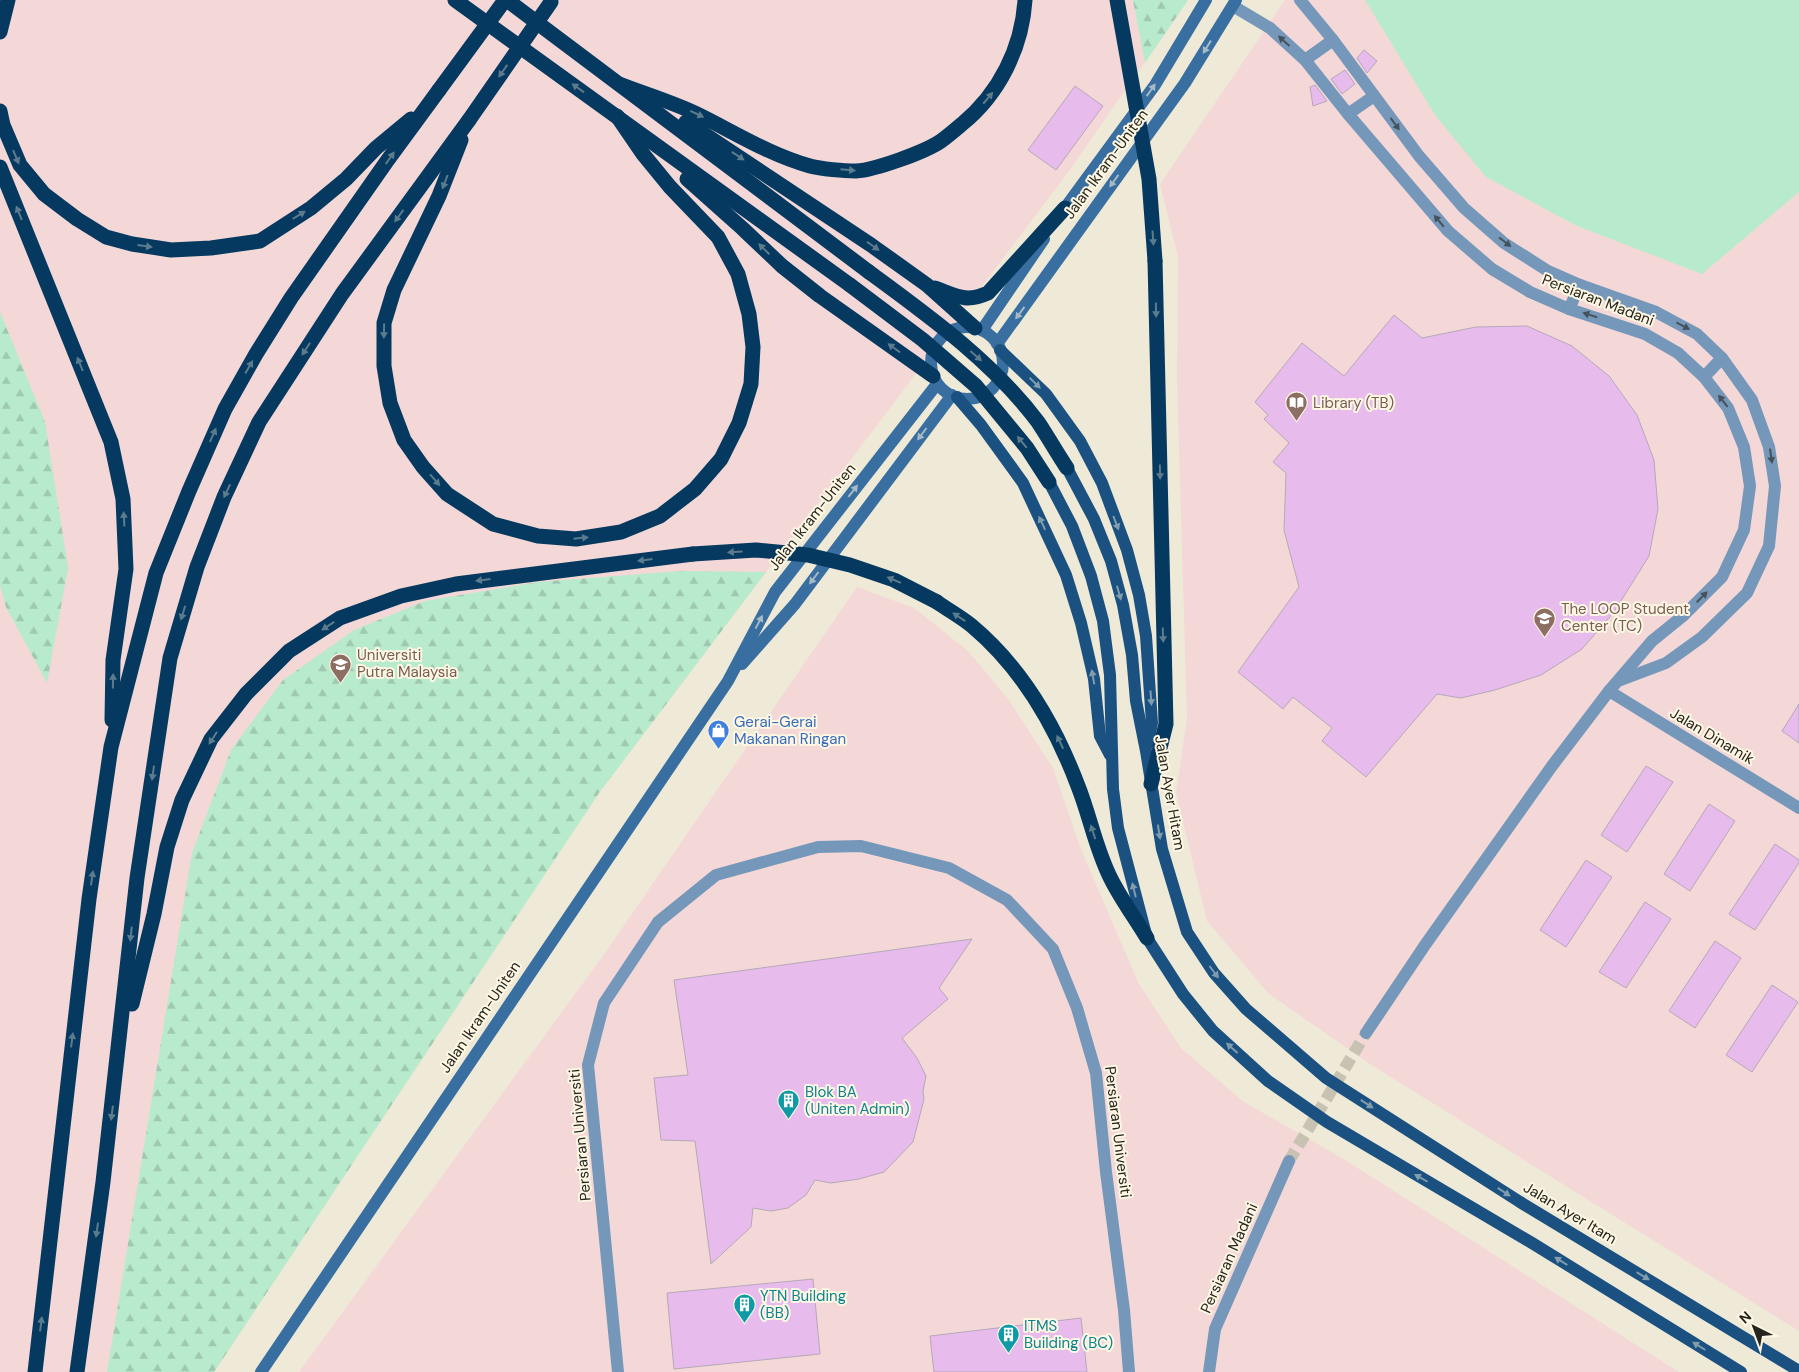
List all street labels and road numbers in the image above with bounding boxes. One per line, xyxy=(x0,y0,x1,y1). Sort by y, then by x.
street label: Jalan Ikram-Uniten xyxy=(1059,105,1153,223)
street label: Persiaran Madani xyxy=(1539,269,1657,331)
street label: Jalan Ikram-Uniten xyxy=(764,459,860,575)
street label: Jalan Dinamik xyxy=(1666,703,1758,769)
street label: Jalan Ayer Hitam xyxy=(1150,734,1190,852)
street label: Jalan Ikram-Uniten xyxy=(435,957,525,1077)
street label: Persiaran Universiti xyxy=(1100,1065,1136,1199)
street label: Persiaran Universiti xyxy=(564,1068,596,1202)
street label: Jalan Ayer Itam xyxy=(1520,1177,1620,1249)
street label: Persiaran Madani xyxy=(1196,1200,1262,1316)

